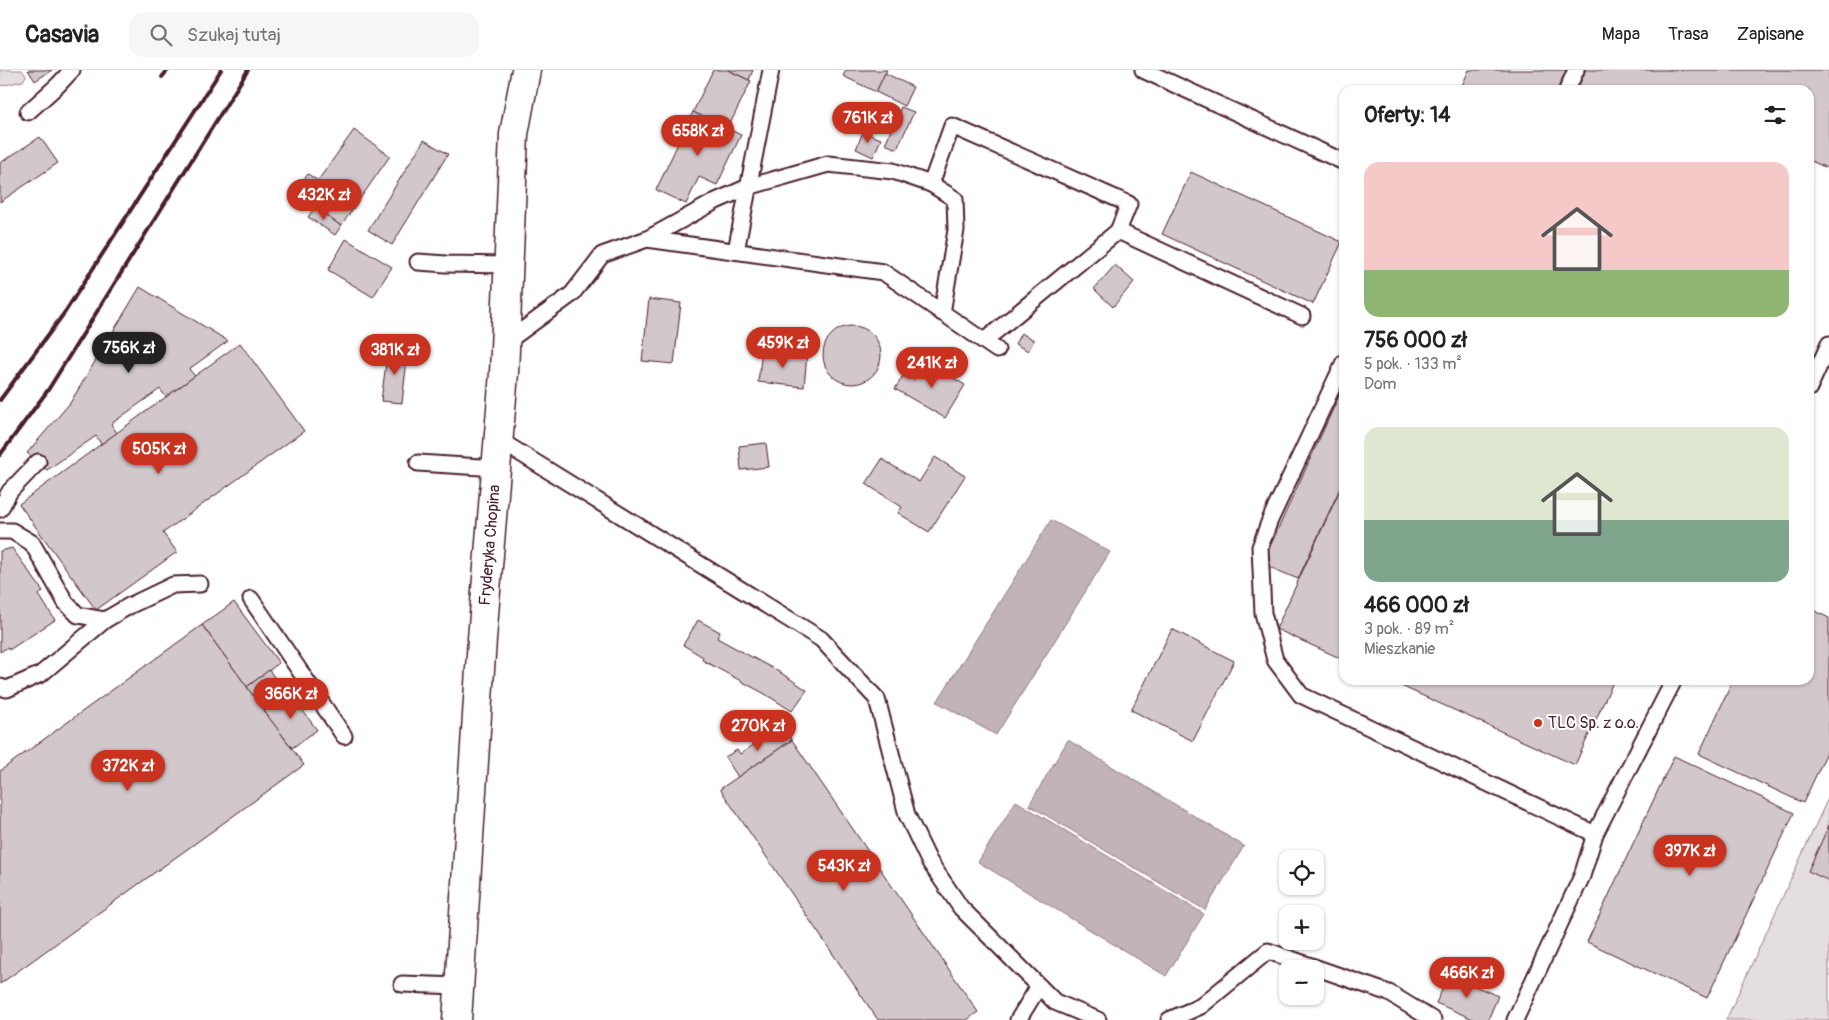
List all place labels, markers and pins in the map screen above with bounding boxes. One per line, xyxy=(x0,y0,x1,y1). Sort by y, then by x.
pin: 761K zł xyxy=(822,102,914,144)
pin: 658K zł xyxy=(652,114,744,157)
pin: 432K zł xyxy=(278,178,370,221)
pin: 459K zł xyxy=(737,326,829,369)
pin: 756K zł xyxy=(83,332,175,374)
pin: 381K zł xyxy=(349,334,441,376)
pin: 241K zł xyxy=(886,346,978,389)
pin: 505K zł xyxy=(113,432,205,475)
pin: 366K zł xyxy=(245,678,337,720)
pin: 270K zł xyxy=(712,710,804,752)
place label: TLC Sp. z o.o. xyxy=(1548,713,1639,733)
marker: TLC Sp. z o.o. xyxy=(1532,717,1544,729)
pin: 372K zł xyxy=(82,750,174,792)
pin: 397K zł xyxy=(1644,834,1736,877)
pin: 543K zł xyxy=(798,850,890,892)
pin: 466K zł xyxy=(1421,956,1513,999)

